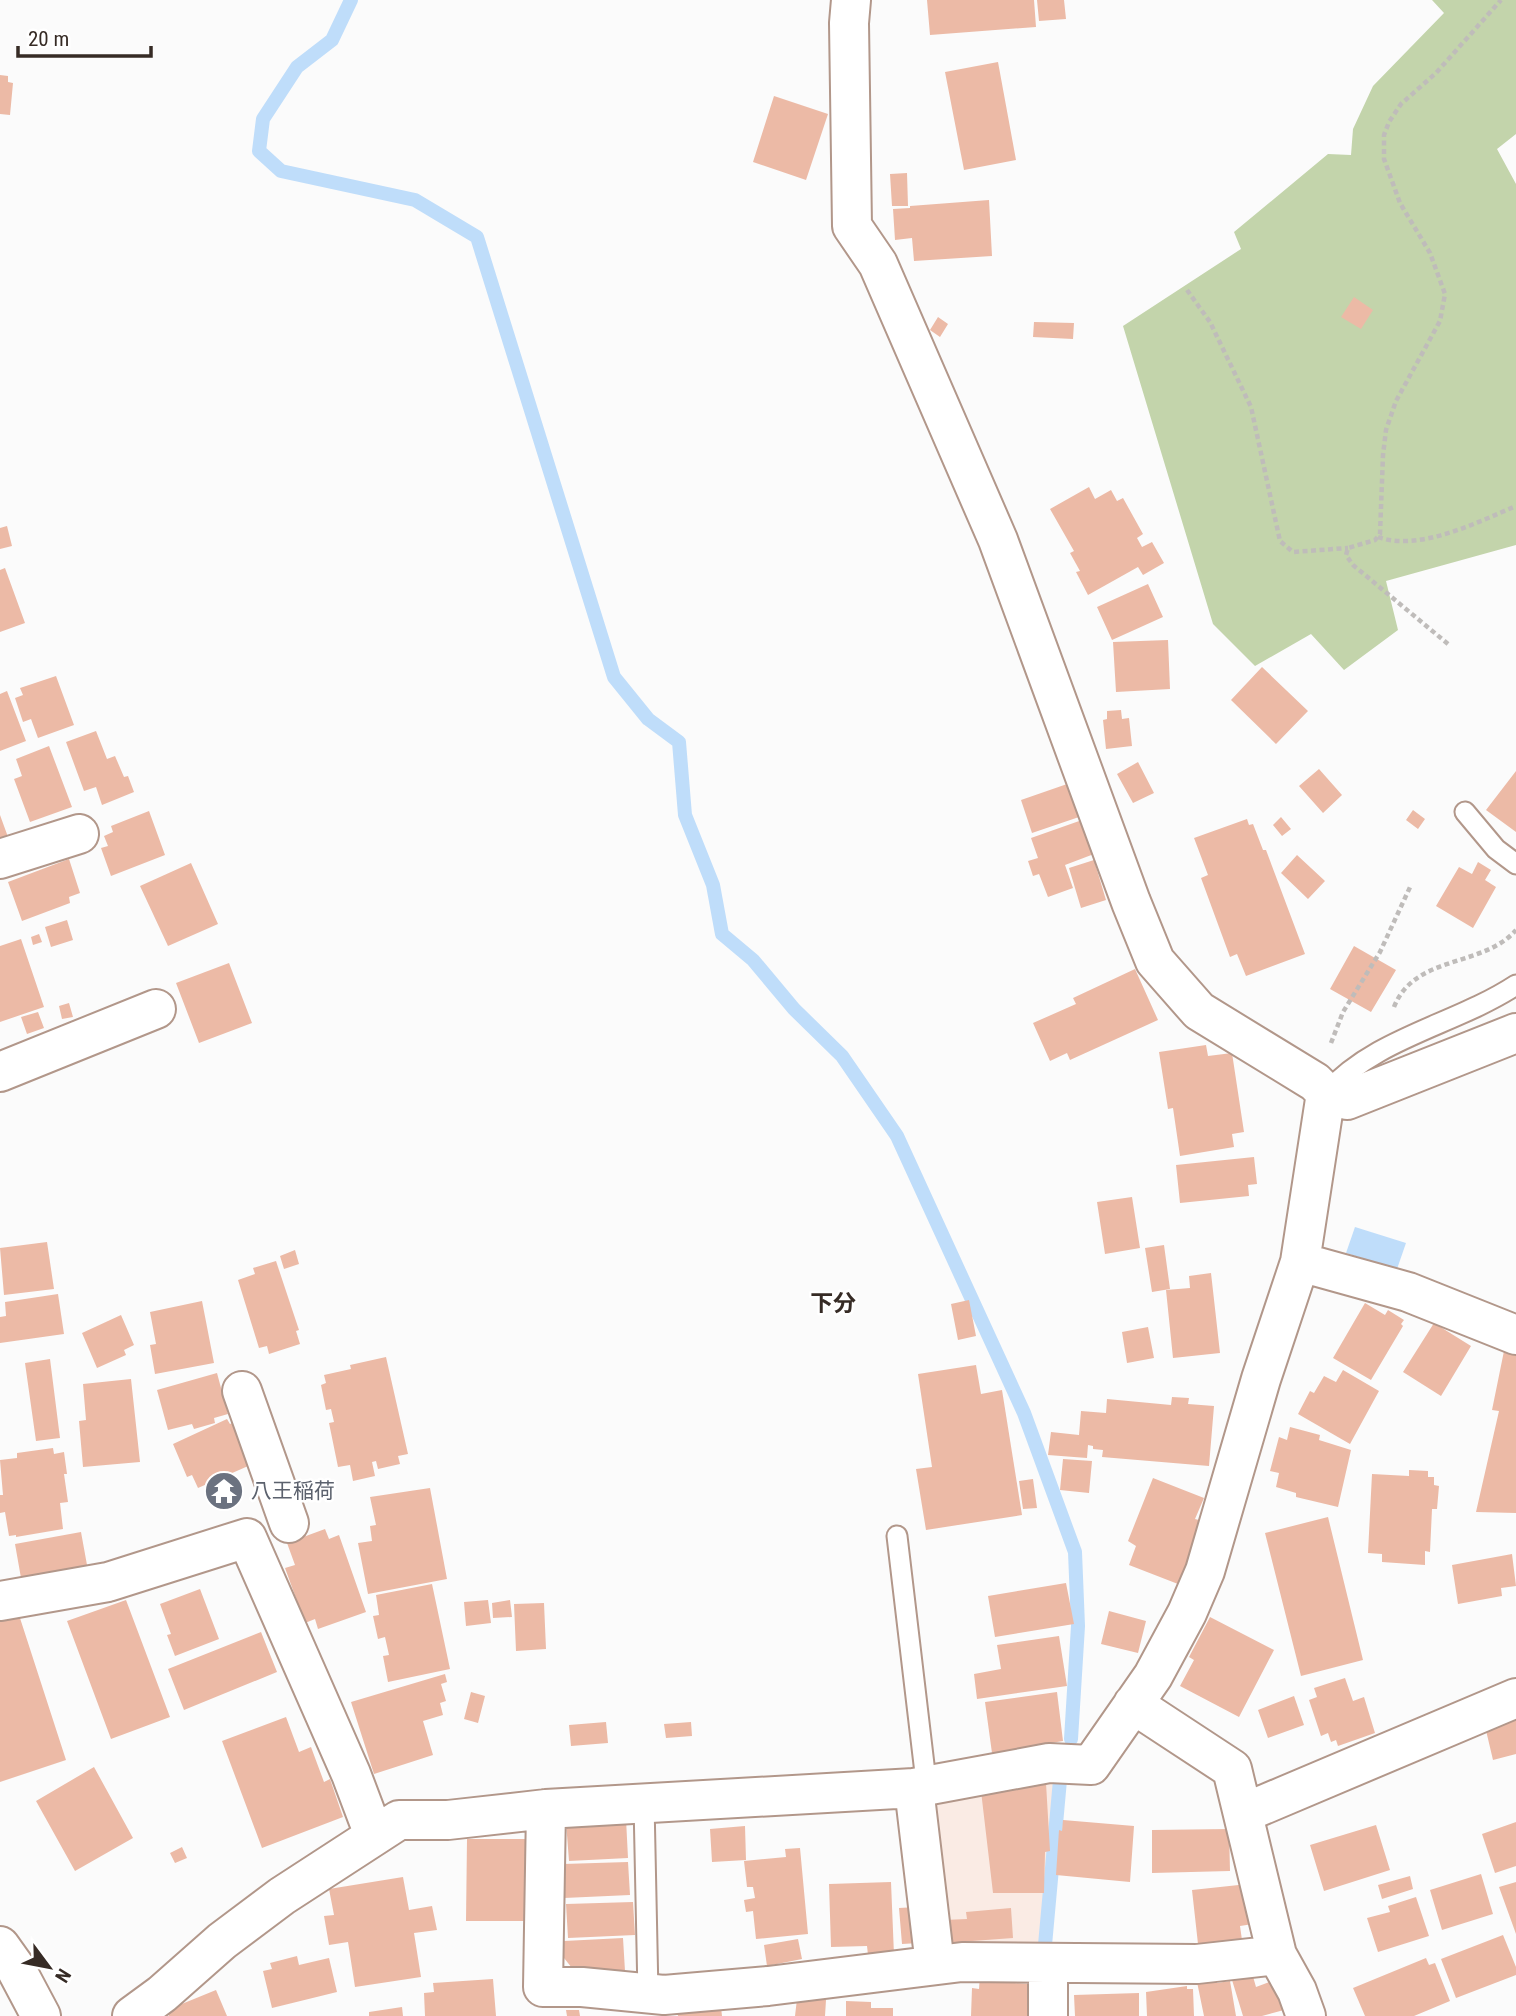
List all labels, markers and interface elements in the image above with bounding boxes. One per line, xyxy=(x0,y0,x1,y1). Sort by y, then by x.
scale bar xyxy=(18,14,150,58)
text: 20 m xyxy=(28,27,69,51)
district label: 下分 xyxy=(810,1290,856,1317)
temple icon: 八王稲荷 xyxy=(203,1470,245,1512)
place label: 八王稲荷 xyxy=(251,1479,335,1503)
north arrow xyxy=(14,1932,84,2002)
text: N xyxy=(50,1965,76,1987)

